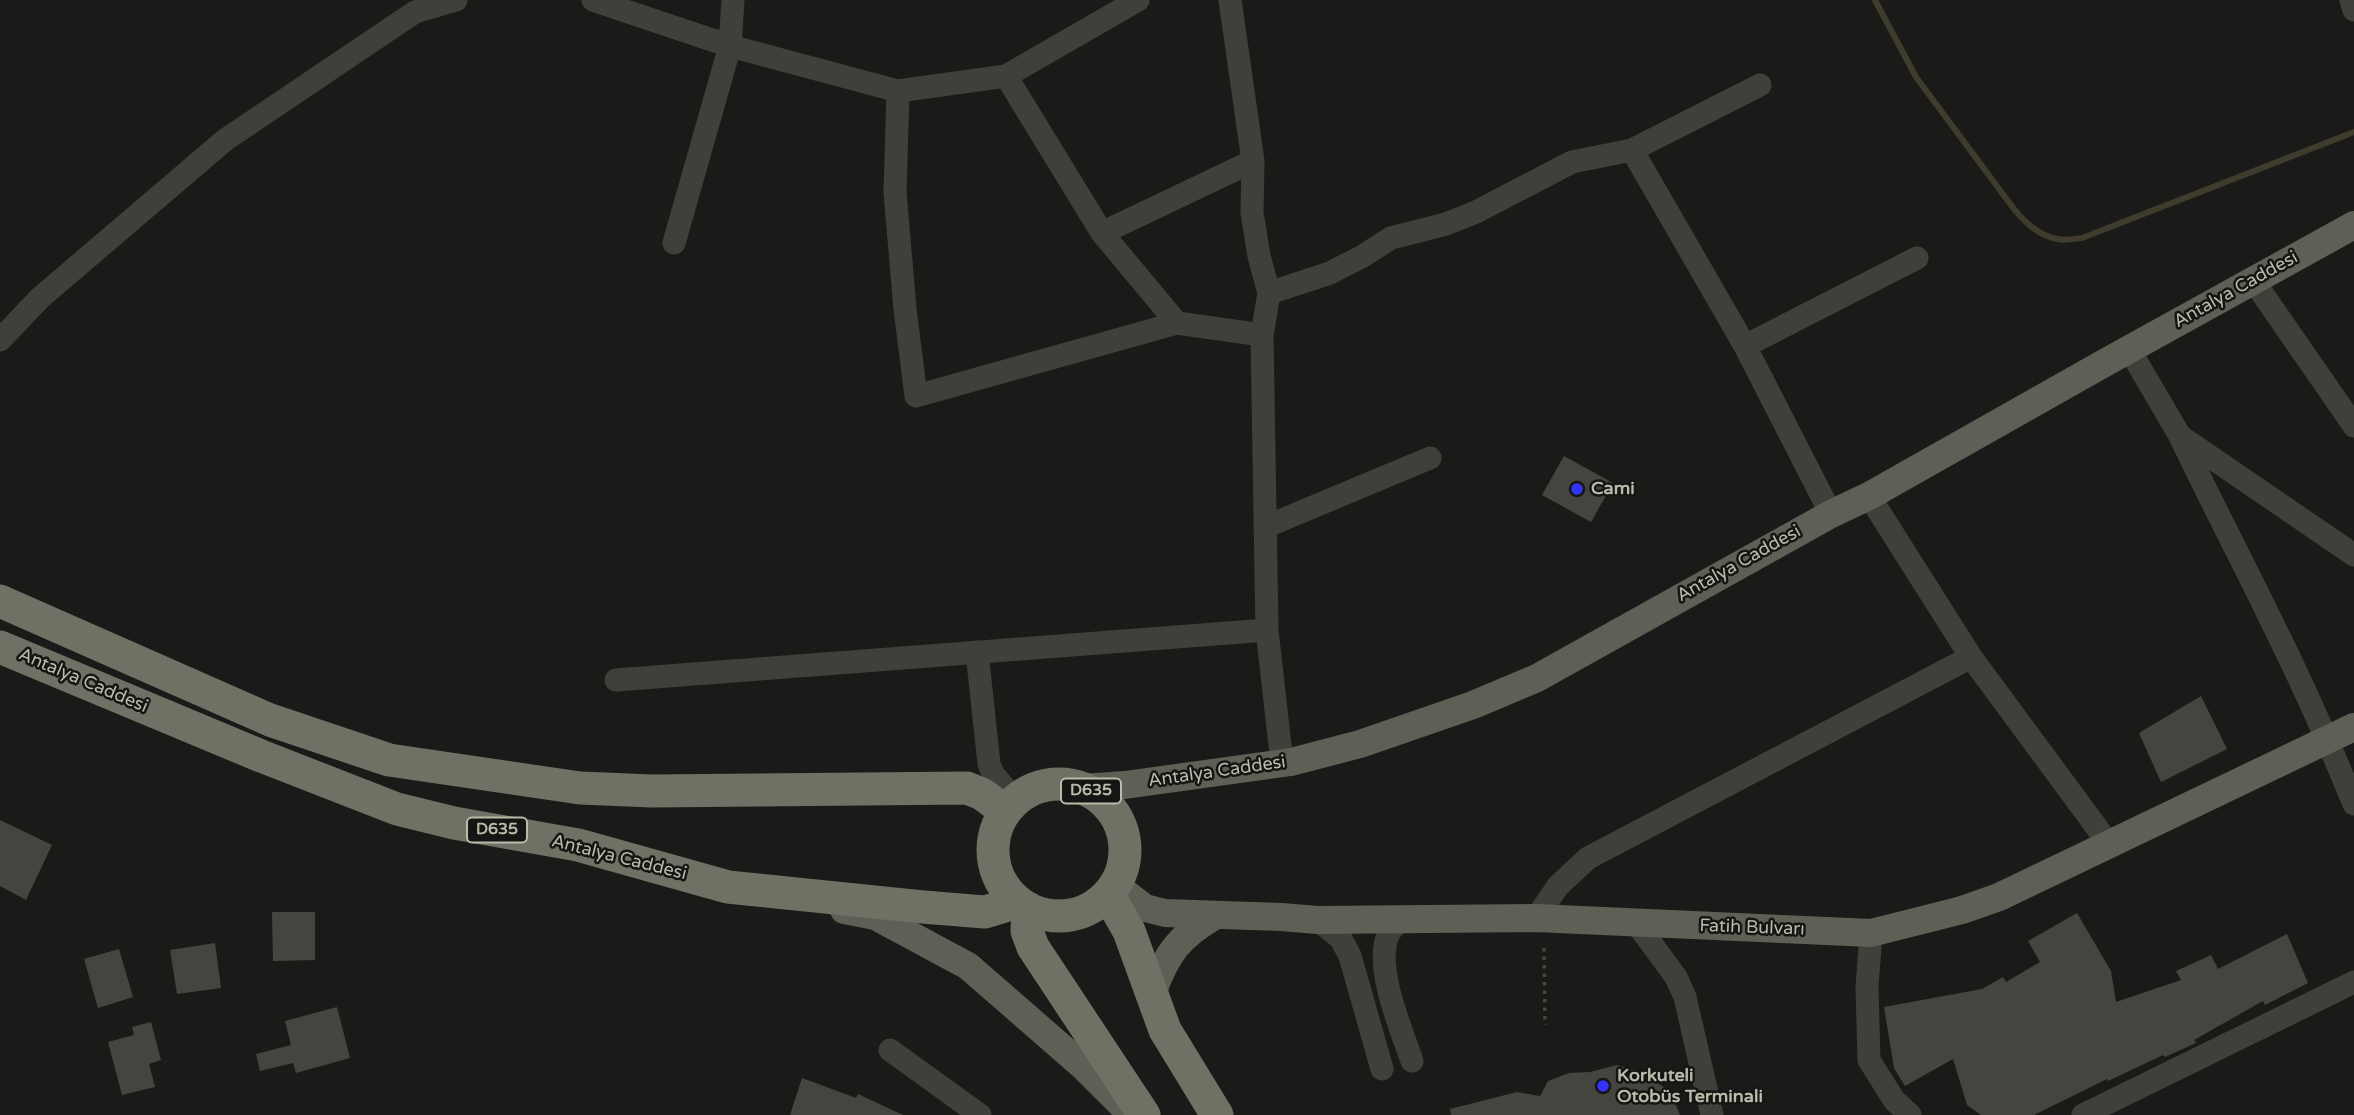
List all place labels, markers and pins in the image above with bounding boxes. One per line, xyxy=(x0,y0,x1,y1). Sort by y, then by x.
place label: Cami xyxy=(1591,478,1635,500)
marker: Cami xyxy=(1569,481,1585,497)
place label: Korkuteli Otobüs Terminali xyxy=(1617,1065,1763,1108)
marker: Korkuteli Otobüs Terminali xyxy=(1595,1078,1611,1094)

